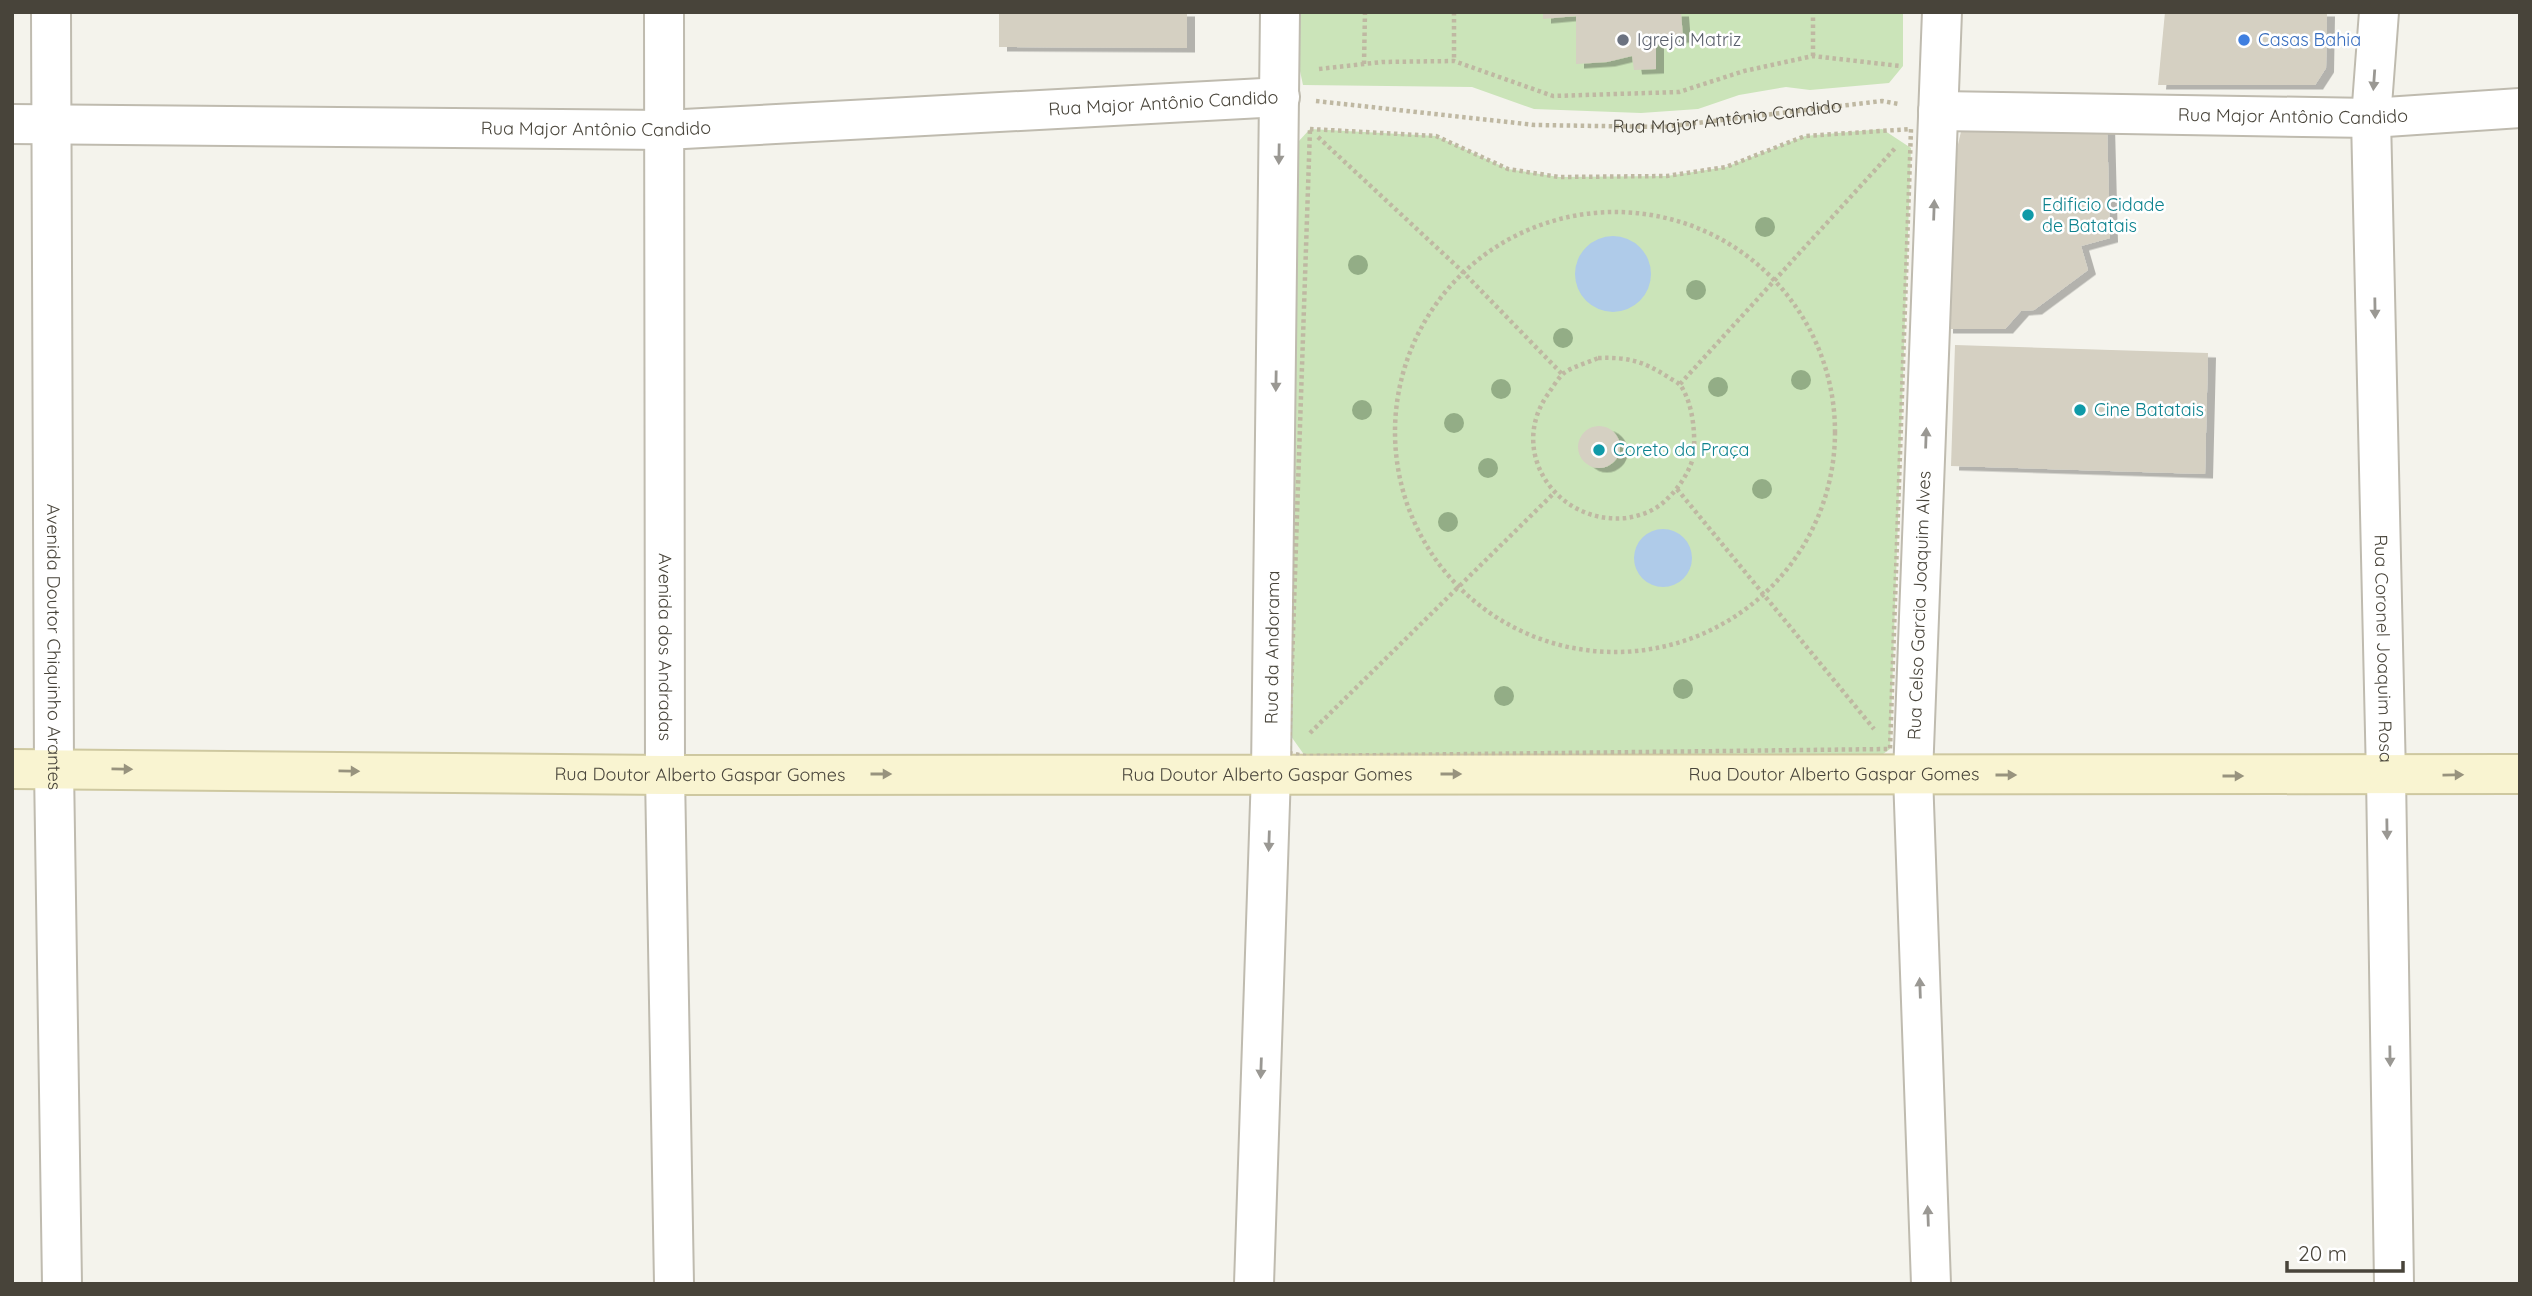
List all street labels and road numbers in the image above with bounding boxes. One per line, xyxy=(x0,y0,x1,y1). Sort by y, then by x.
street label: Rua Major Antônio Candido xyxy=(1048,85,1279,120)
street label: Rua Major Antônio Candido xyxy=(1612,94,1843,138)
street label: Rua Major Antônio Candido xyxy=(2178,103,2409,129)
street label: Rua Major Antônio Candido xyxy=(481,116,712,141)
street label: Rua Celso Garcia Joaquim Alves xyxy=(1902,470,1936,740)
street label: Avenida Doutor Chiquinho Arantes xyxy=(42,504,66,790)
street label: Rua Coronel Joaquim Rosa xyxy=(2369,534,2398,763)
street label: Avenida dos Andradas xyxy=(654,553,677,741)
street label: Rua da Andorama xyxy=(1260,570,1284,724)
street label: Rua Doutor Alberto Gaspar Gomes xyxy=(554,762,845,786)
street label: Rua Doutor Alberto Gaspar Gomes xyxy=(1689,762,1979,785)
street label: Rua Doutor Alberto Gaspar Gomes xyxy=(1122,763,1412,786)

